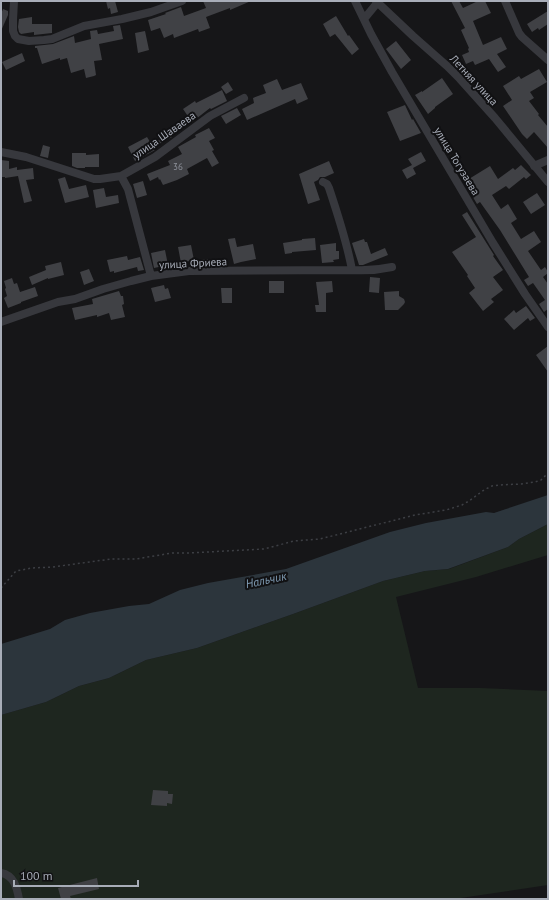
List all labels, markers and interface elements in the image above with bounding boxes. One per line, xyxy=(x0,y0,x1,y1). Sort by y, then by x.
street label: Летняя улица xyxy=(446,51,501,108)
street label: улица Шаваева xyxy=(130,108,198,162)
street label: улица Тогузаева xyxy=(431,124,483,198)
house number: 36 xyxy=(173,161,183,172)
street label: улица Фриева xyxy=(159,254,227,272)
water label: Нальчик xyxy=(244,568,288,591)
scale bar xyxy=(14,862,138,888)
text: 100 m xyxy=(20,868,53,883)

